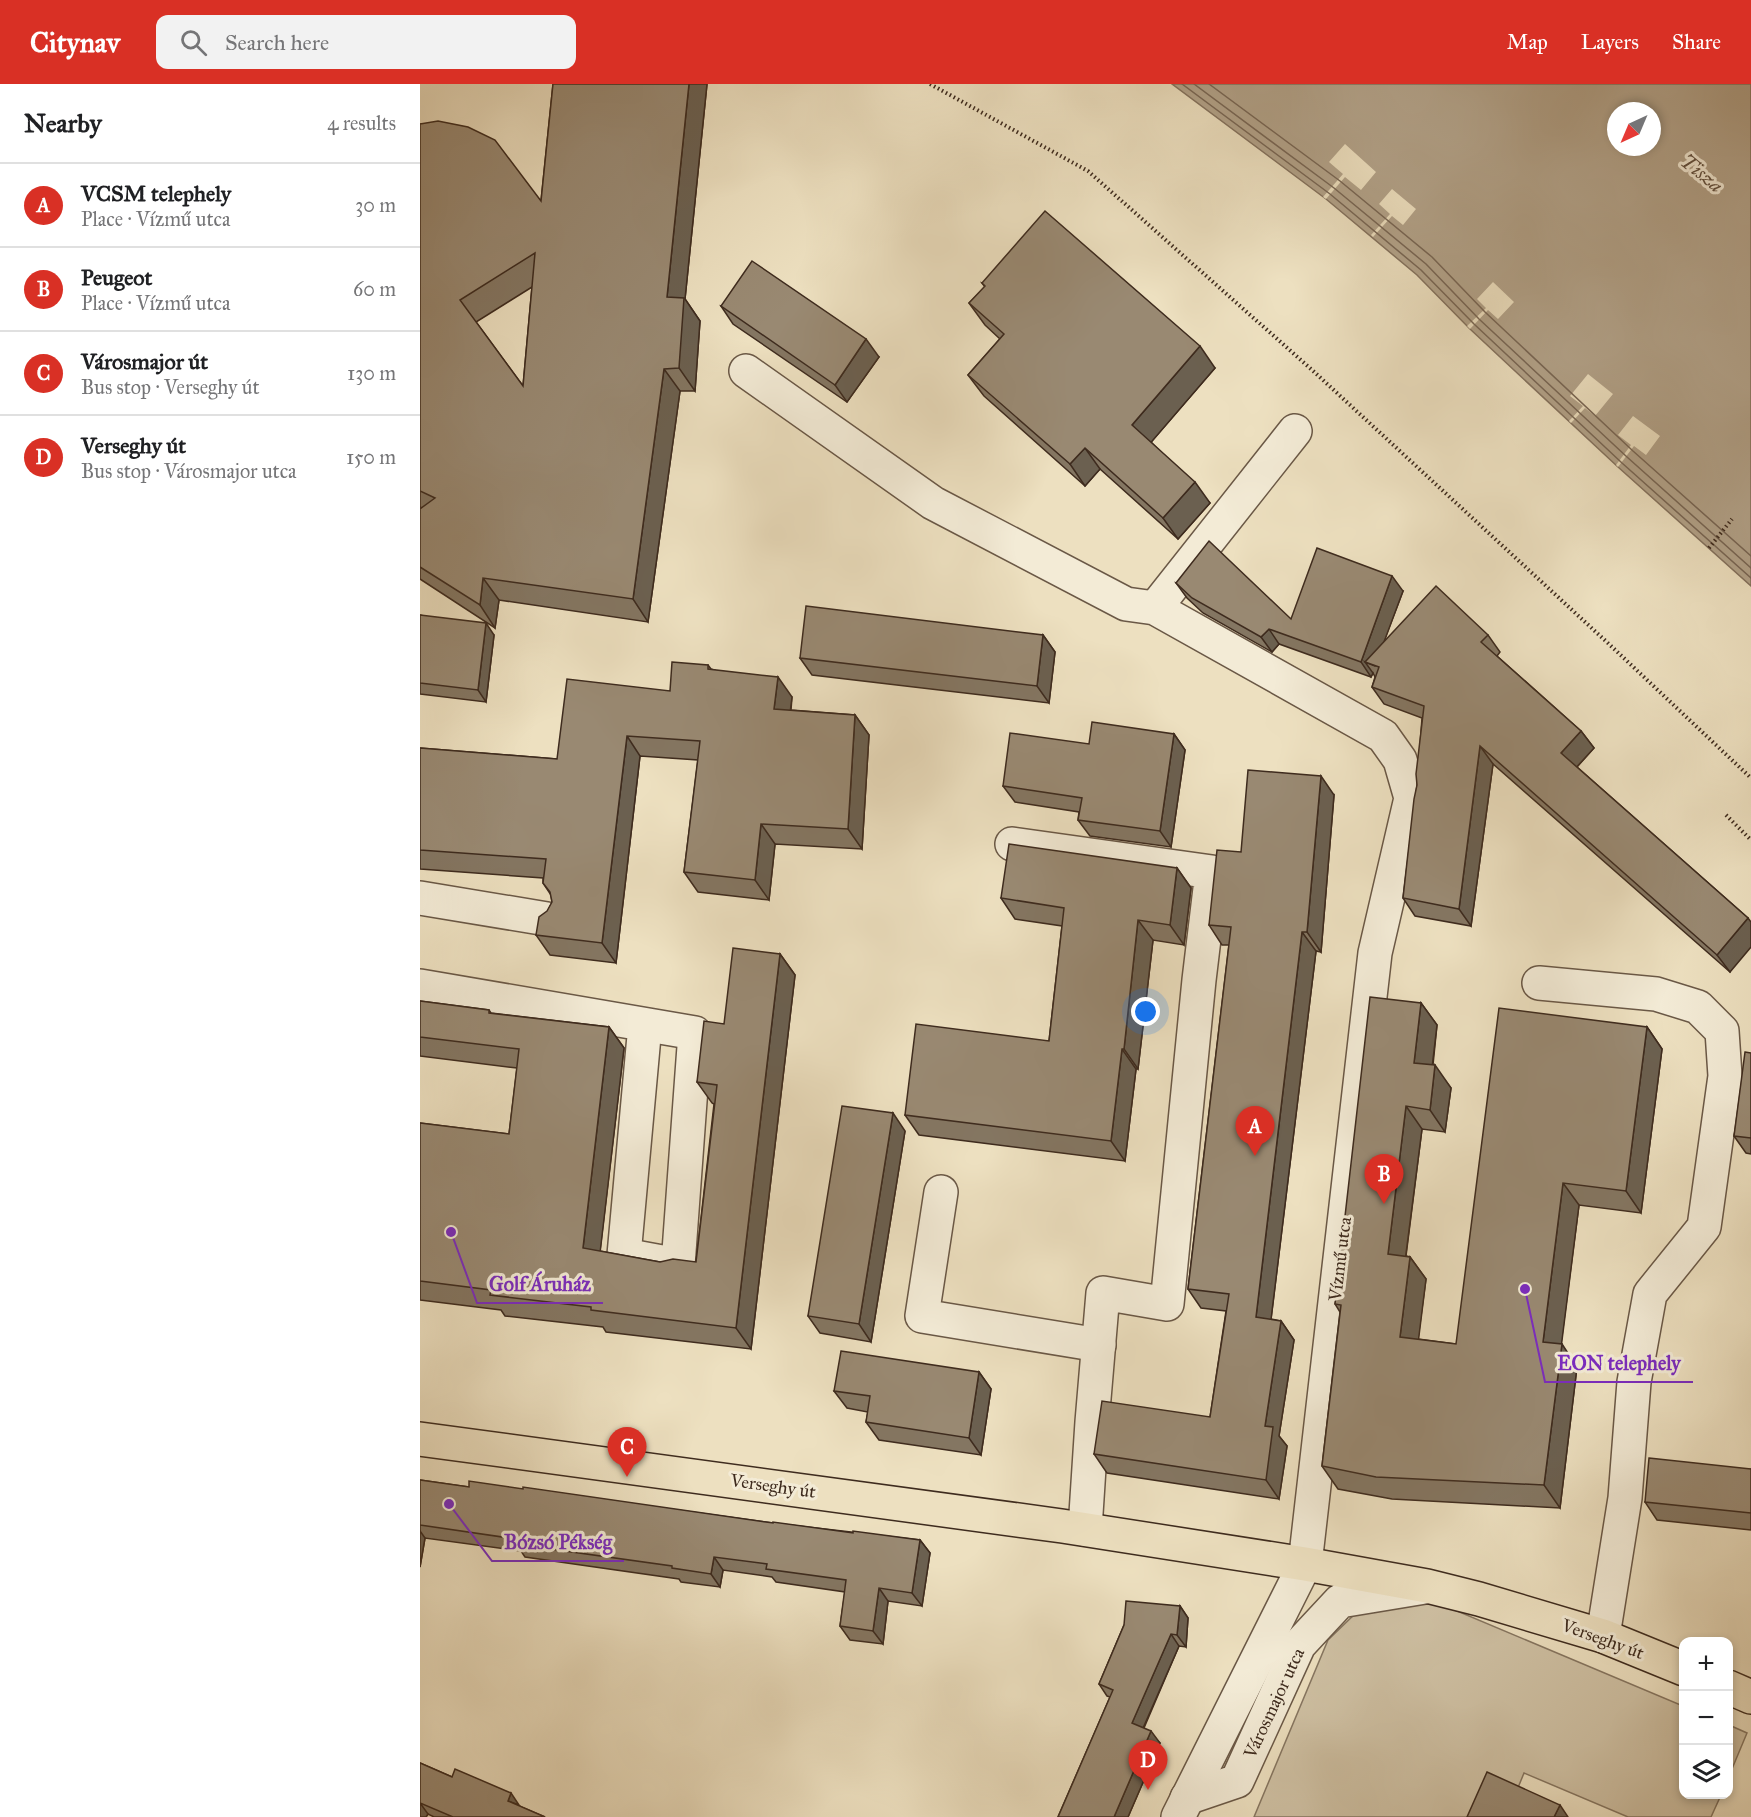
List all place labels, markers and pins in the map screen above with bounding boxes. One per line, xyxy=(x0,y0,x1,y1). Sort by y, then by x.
pin: A xyxy=(1236,1106,1274,1156)
pin: B xyxy=(1364,1154,1404,1204)
callout: Golf Áruház xyxy=(477,1265,603,1303)
callout: EON telephely xyxy=(1545,1344,1693,1382)
pin: C xyxy=(608,1428,646,1477)
callout: Bózsó Pékség xyxy=(492,1523,624,1561)
pin: D xyxy=(1128,1740,1168,1790)

